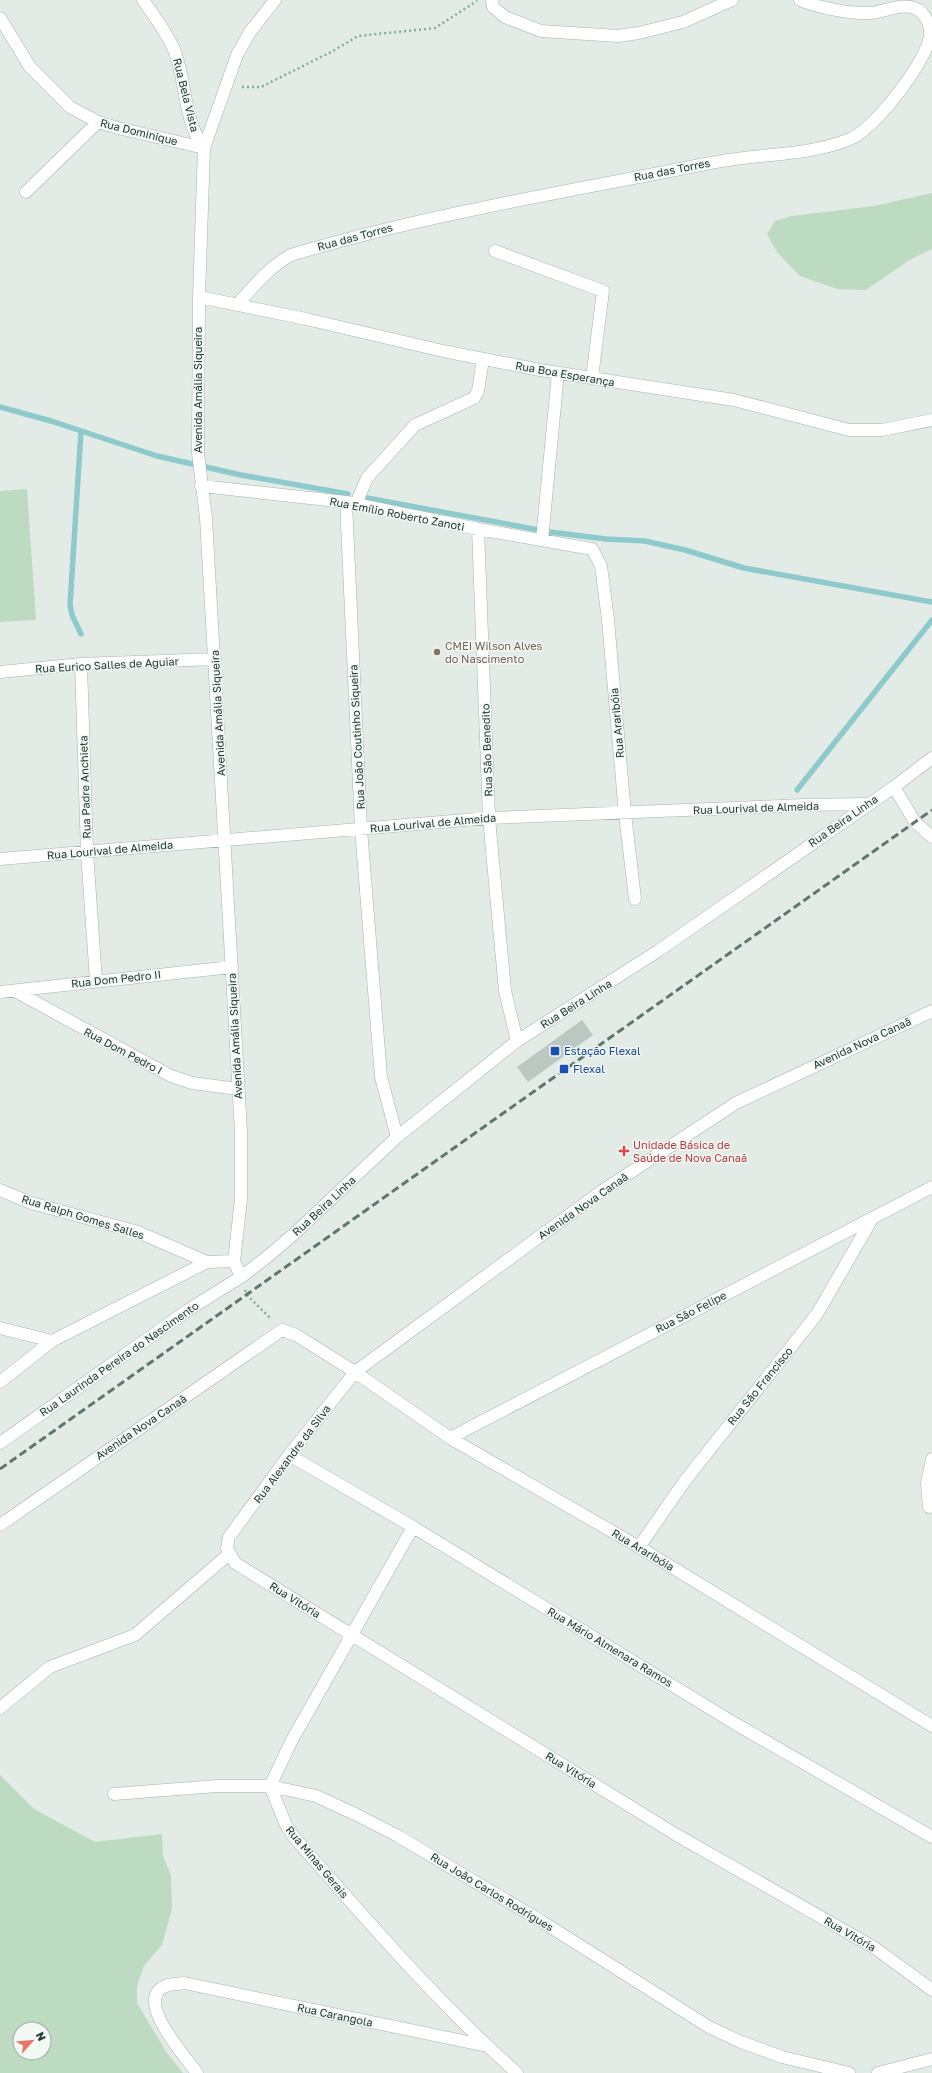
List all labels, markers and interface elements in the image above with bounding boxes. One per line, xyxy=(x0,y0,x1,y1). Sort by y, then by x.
street label: Rua Bela Vista xyxy=(171,56,202,133)
street label: Rua Dominique xyxy=(99,116,179,147)
street label: Rua das Torres xyxy=(633,156,711,183)
street label: Rua das Torres xyxy=(316,220,394,253)
street label: Avenida Amália Siqueira xyxy=(191,327,204,453)
street label: Rua Boa Esperança xyxy=(514,358,616,389)
street label: Rua Emílio Roberto Zanoti xyxy=(329,494,466,533)
place label: CMEI Wilson Alves do Nascimento xyxy=(445,639,543,665)
marker: CMEI Wilson Alves do Nascimento xyxy=(432,647,442,657)
street label: Avenida Amália Siqueira xyxy=(208,650,227,776)
street label: Rua Eurico Salles de Aguiar xyxy=(35,654,180,675)
street label: Rua João Coutinho Siqueira xyxy=(346,664,367,810)
street label: Rua Araribóia xyxy=(607,687,626,759)
street label: Rua São Benedito xyxy=(478,703,495,797)
street label: Rua Padre Anchieta xyxy=(76,735,93,839)
street label: Rua Beira Linha xyxy=(806,792,880,849)
street label: Rua Lourival de Almeida xyxy=(693,799,819,816)
street label: Rua Lourival de Almeida xyxy=(369,811,497,834)
street label: Rua Lourival de Almeida xyxy=(46,838,174,861)
street label: Rua Dom Pedro II xyxy=(70,967,162,990)
street label: Avenida Amália Siqueira xyxy=(225,973,244,1099)
street label: Rua Beira Linha xyxy=(538,976,614,1031)
street label: Avenida Nova Canaã xyxy=(811,1014,913,1071)
street label: Rua Dom Pedro I xyxy=(82,1024,165,1077)
place label: Estação Flexal xyxy=(564,1044,641,1057)
marker: Estação Flexal xyxy=(549,1045,561,1057)
place label: Flexal xyxy=(573,1062,605,1075)
marker: Flexal xyxy=(558,1063,570,1075)
place label: Unidade Básica de Saúde de Nova Canaã xyxy=(633,1138,747,1164)
marker: Unidade Básica de Saúde de Nova Canaã xyxy=(618,1145,630,1157)
street label: Avenida Nova Canaã xyxy=(535,1170,630,1242)
street label: Rua Beira Linha xyxy=(289,1173,358,1238)
street label: Rua Ralph Gomes Salles xyxy=(20,1192,146,1241)
street label: Rua São Felipe xyxy=(653,1288,728,1335)
street label: Rua Laurinda Pereira do Nascimento xyxy=(37,1298,201,1419)
street label: Rua São Francisco xyxy=(724,1344,795,1427)
street label: Avenida Nova Canaã xyxy=(93,1391,189,1462)
street label: Rua Alexandre da Silva xyxy=(250,1402,333,1505)
street label: Rua Araribóia xyxy=(610,1526,677,1573)
street label: Rua Vitória xyxy=(267,1579,323,1620)
street label: Rua Mário Almenara Ramos xyxy=(545,1604,675,1689)
street label: Rua Vitória xyxy=(543,1749,599,1790)
street label: Rua Minas Gerais xyxy=(283,1823,351,1901)
street label: Rua João Carlos Rodrigues xyxy=(428,1850,556,1934)
street label: Rua Vitória xyxy=(822,1914,878,1954)
street label: Rua Carangola xyxy=(296,2000,374,2029)
north arrow xyxy=(12,2021,52,2061)
text: N xyxy=(34,2030,49,2043)

